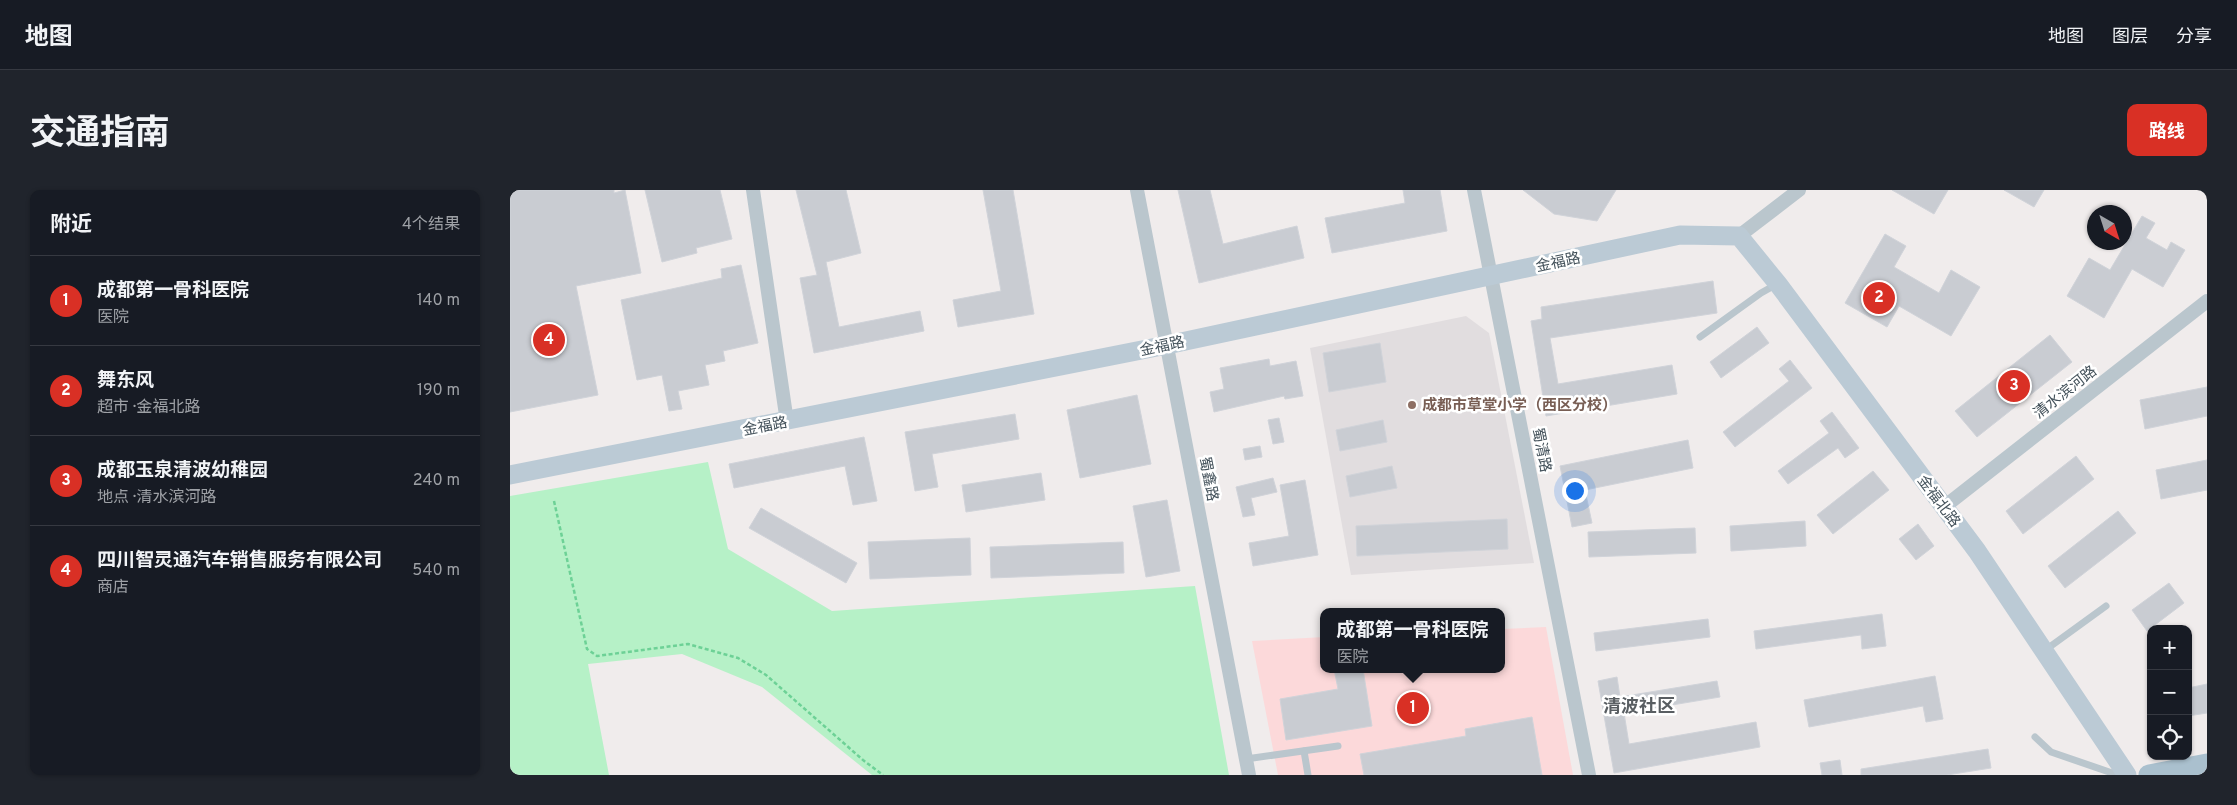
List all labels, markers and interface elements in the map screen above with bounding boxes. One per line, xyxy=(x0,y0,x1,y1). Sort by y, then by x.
text: 地图 xyxy=(25,23,73,53)
text: 地图 xyxy=(2048,26,2084,49)
text: 图层 xyxy=(2112,26,2148,49)
text: 分享 xyxy=(2176,26,2212,49)
button: 路线 xyxy=(2127,104,2207,156)
text: 交通指南 xyxy=(30,113,170,157)
north arrow xyxy=(2087,205,2132,250)
text: 附近 xyxy=(50,212,92,239)
text: 4个结果 xyxy=(402,215,460,235)
street label: 金福路 xyxy=(1534,249,1582,277)
text: 成都第一骨科医院 xyxy=(97,279,249,303)
pin: 2 xyxy=(1863,279,1895,317)
text: 1 xyxy=(63,291,69,311)
text: 140 m xyxy=(417,291,460,311)
text: 医院 xyxy=(97,308,129,328)
pin: 4 xyxy=(533,321,565,359)
street label: 金福路 xyxy=(1138,333,1186,361)
street label: 清水滨河路 xyxy=(2031,363,2101,424)
pin: 3 xyxy=(1998,367,2030,405)
text: 舞东风 xyxy=(97,369,154,393)
text: 2 xyxy=(61,381,71,401)
text: 190 m xyxy=(417,381,460,401)
place label: 成都市草堂小学（西区分校） xyxy=(1422,396,1617,416)
text: 超市 · 金福北路 xyxy=(97,398,201,418)
marker: 成都市草堂小学（西区分校） xyxy=(1406,399,1418,411)
street label: 金福路 xyxy=(741,414,789,441)
street label: 蜀清路 xyxy=(1527,426,1554,474)
street label: 蜀鑫路 xyxy=(1194,455,1221,503)
text: 成都玉泉清波幼稚园 xyxy=(97,459,268,483)
text: 3 xyxy=(61,471,71,491)
text: 240 m xyxy=(413,471,460,491)
street label: 金福北路 xyxy=(1912,472,1964,532)
your location xyxy=(1562,478,1588,504)
text: 地点 · 清水滨河路 xyxy=(97,488,217,508)
text: 四川智灵通汽车销售服务有限公司 xyxy=(97,549,382,573)
text: 4 xyxy=(61,561,71,581)
text: 540 m xyxy=(412,561,460,581)
text: 商店 xyxy=(97,578,129,598)
popup xyxy=(1320,608,1505,673)
text: 成都第一骨科医院 xyxy=(1336,619,1489,643)
map controls xyxy=(2147,625,2192,760)
button: + xyxy=(2147,625,2192,670)
text: 医院 xyxy=(1336,648,1369,668)
button: − xyxy=(2147,670,2192,715)
pin: 1 xyxy=(1397,689,1429,727)
district label: 清波社区 xyxy=(1603,696,1675,719)
button: locate xyxy=(2147,715,2192,760)

